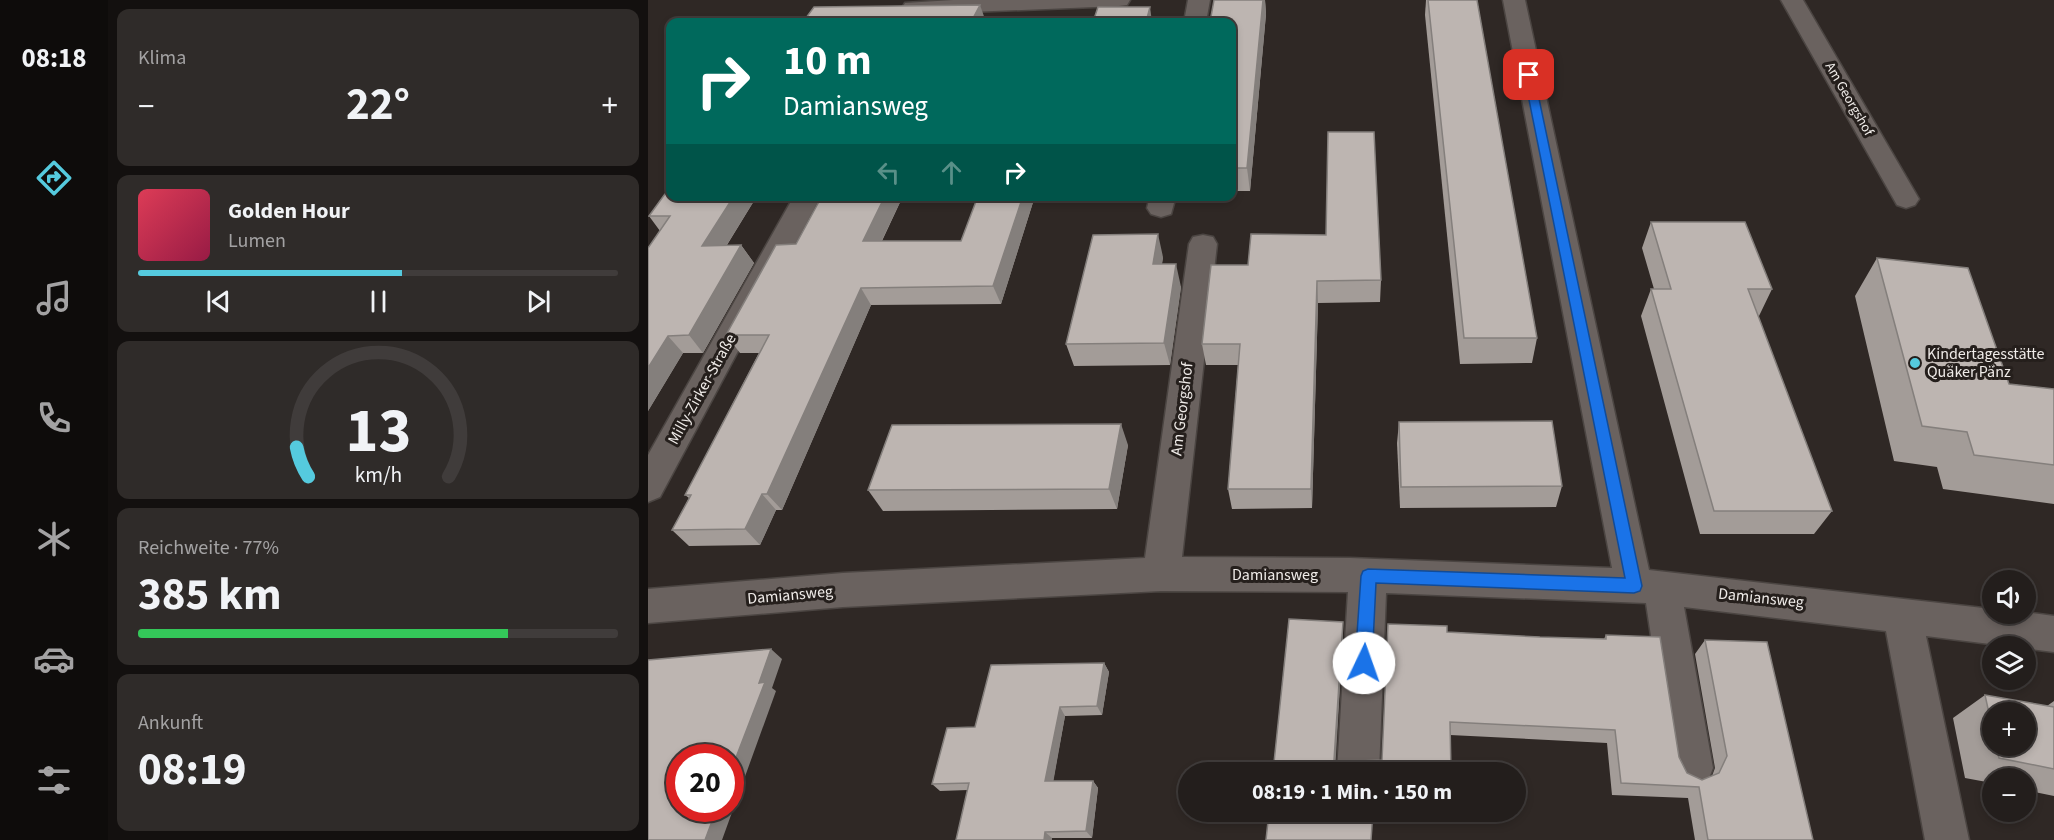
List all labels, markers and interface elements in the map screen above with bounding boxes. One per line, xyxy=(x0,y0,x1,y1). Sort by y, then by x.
text: 10 m xyxy=(783,31,872,91)
text: 08:18 xyxy=(21,39,87,78)
icon: right xyxy=(684,42,762,120)
text: Klima xyxy=(138,44,186,72)
pin xyxy=(1503,49,1554,100)
icon: arrive xyxy=(1512,58,1545,91)
street label: Am Georgshof xyxy=(1820,58,1879,140)
text: 22° xyxy=(346,73,410,137)
text: − xyxy=(138,83,154,130)
text: + xyxy=(602,83,618,130)
text: Damiansweg xyxy=(783,87,928,126)
icon: left xyxy=(872,156,905,189)
icon: ahead xyxy=(935,156,968,189)
icon: right xyxy=(998,156,1031,189)
icon: directions xyxy=(33,157,75,199)
text: Golden Hour xyxy=(228,195,350,227)
text: Lumen xyxy=(228,227,286,255)
icon: music xyxy=(33,277,75,319)
icon: previous xyxy=(202,285,235,318)
icon: pause xyxy=(362,285,395,318)
icon: next xyxy=(522,285,555,318)
street label: Milly-Zirker-Straße xyxy=(662,330,742,448)
place label: Kindertagesstätte Quäker Pänz xyxy=(1927,343,2045,383)
marker: Kindertagesstätte Quäker Pänz xyxy=(1908,356,1922,370)
street label: Am Georgshof xyxy=(1165,360,1199,457)
text: 13 xyxy=(345,387,411,476)
icon: phone xyxy=(33,397,75,439)
text: km/h xyxy=(354,460,402,491)
icon: climate xyxy=(33,518,75,560)
text: Reichweite · 77% xyxy=(138,534,279,562)
text: 385 km xyxy=(138,563,282,627)
street label: Damiansweg xyxy=(1232,564,1318,586)
map controls xyxy=(1982,570,2036,822)
button: sound xyxy=(1982,570,2036,624)
street label: Damiansweg xyxy=(746,580,834,610)
street label: Damiansweg xyxy=(1717,583,1805,613)
position arrow xyxy=(1332,631,1396,695)
button: layers xyxy=(1982,636,2036,690)
icon: car xyxy=(33,638,75,680)
button: + xyxy=(1982,702,2036,756)
text: Ankunft xyxy=(138,709,203,737)
text: 08:19 xyxy=(138,738,247,802)
speed limit sign: 20 xyxy=(666,744,744,822)
icon: filters xyxy=(33,759,75,801)
button: − xyxy=(1982,768,2036,822)
text: 08:19 · 1 Min. · 150 m xyxy=(1252,776,1452,808)

